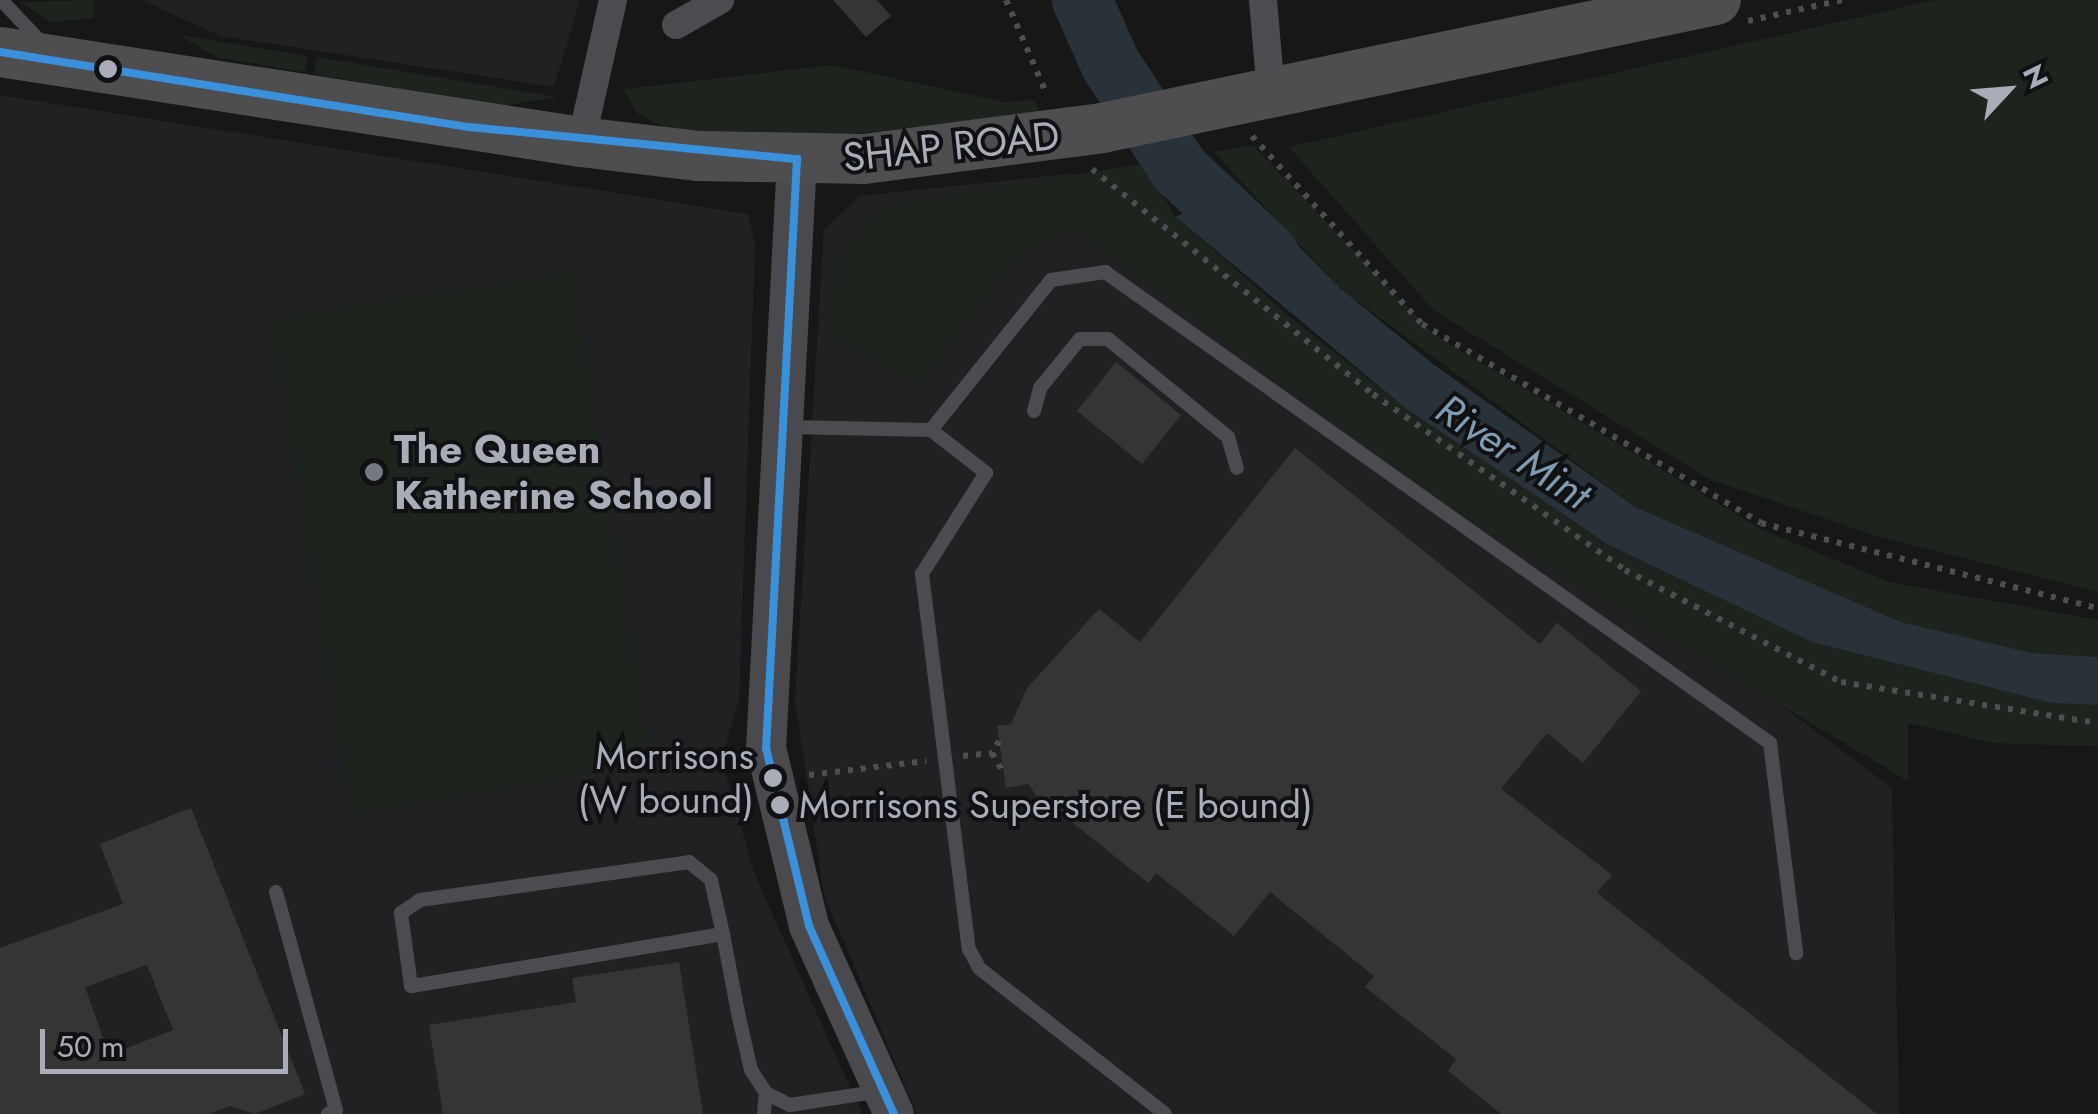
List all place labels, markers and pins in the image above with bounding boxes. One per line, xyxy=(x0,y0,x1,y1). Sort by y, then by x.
unlabelled marker xyxy=(98,59,118,79)
place label: The Queen Katherine School xyxy=(394,425,713,519)
marker: The Queen Katherine School xyxy=(363,461,385,483)
place label: Morrisons (W bound) xyxy=(577,733,754,822)
marker: Morrisons (W bound) xyxy=(763,768,783,788)
place label: Morrisons Superstore (E bound) xyxy=(799,782,1313,828)
marker: Morrisons Superstore (E bound) xyxy=(770,795,790,815)

